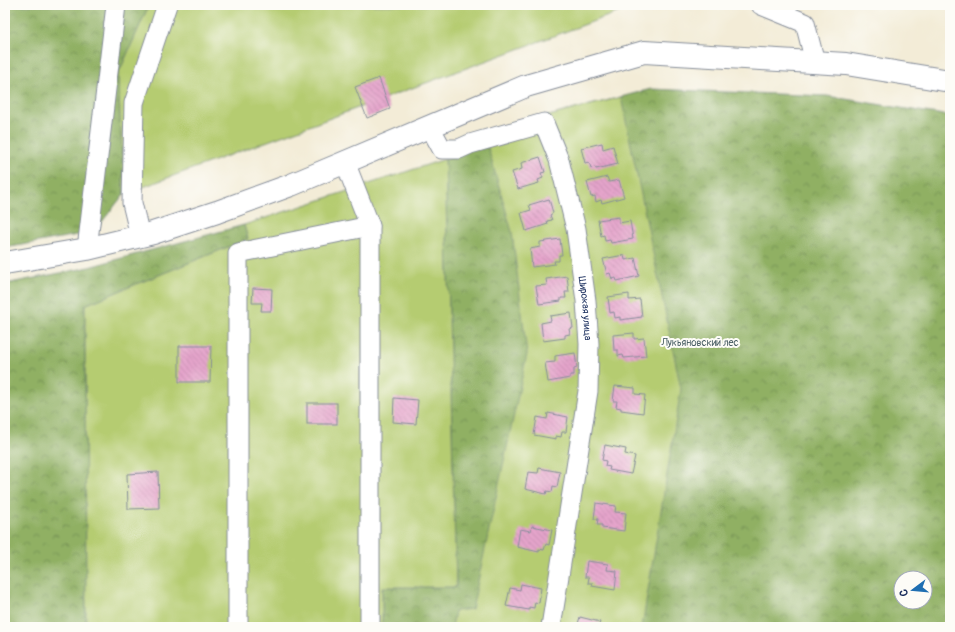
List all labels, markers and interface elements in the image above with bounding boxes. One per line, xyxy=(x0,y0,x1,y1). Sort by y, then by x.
street label: Широкая улица xyxy=(576,276,594,341)
park label: Лукьяновский лес xyxy=(661,337,738,349)
north arrow xyxy=(893,570,933,610)
text: С xyxy=(897,587,911,598)

